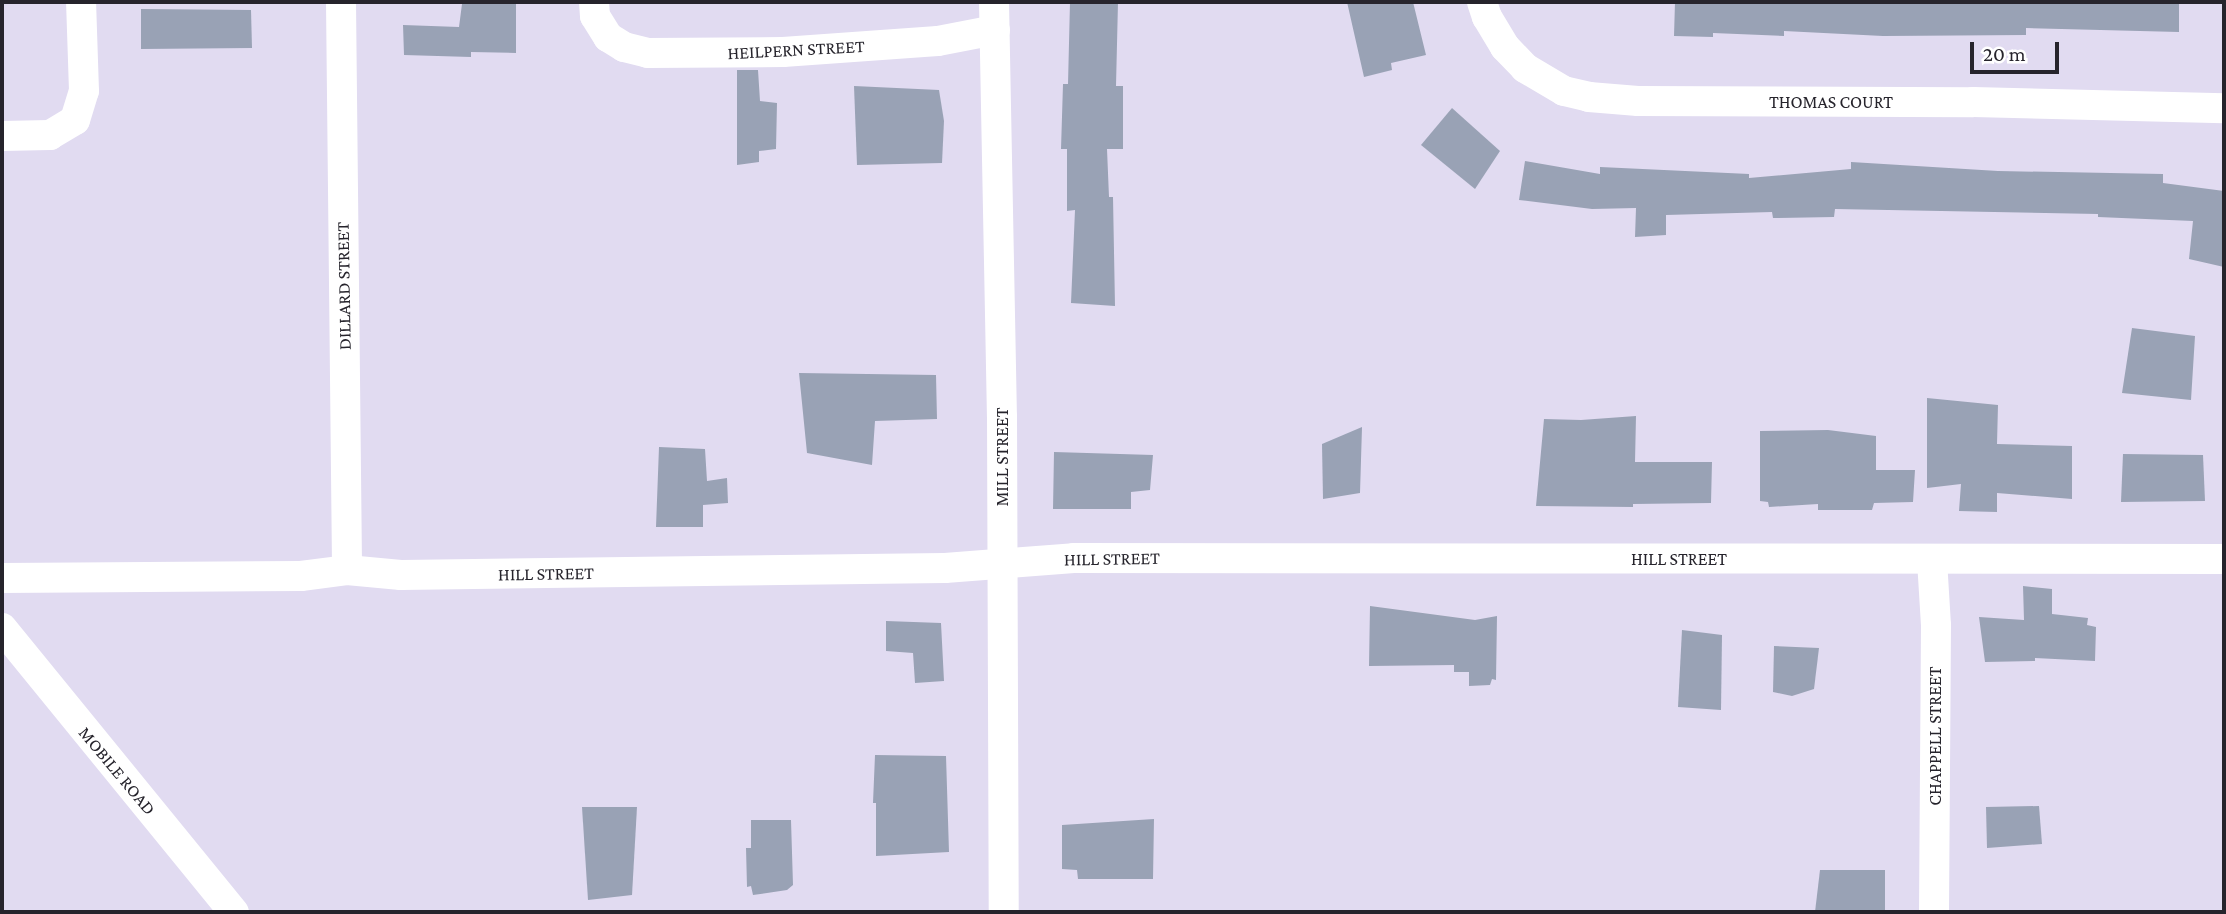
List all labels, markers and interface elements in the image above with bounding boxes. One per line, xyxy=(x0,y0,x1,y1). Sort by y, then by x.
scale bar xyxy=(1974,28,2063,72)
street label: HEILPERN STREET xyxy=(727,36,865,64)
text: 20 m xyxy=(1983,42,2026,66)
street label: THOMAS COURT xyxy=(1769,91,1893,113)
street label: DILLARD STREET xyxy=(332,222,356,350)
street label: MILL STREET xyxy=(991,407,1013,507)
street label: HILL STREET xyxy=(1064,547,1160,571)
street label: HILL STREET xyxy=(1631,548,1727,570)
street label: HILL STREET xyxy=(498,562,594,586)
street label: CHAPPELL STREET xyxy=(1924,666,1946,806)
street label: MOBILE ROAD xyxy=(74,723,160,819)

